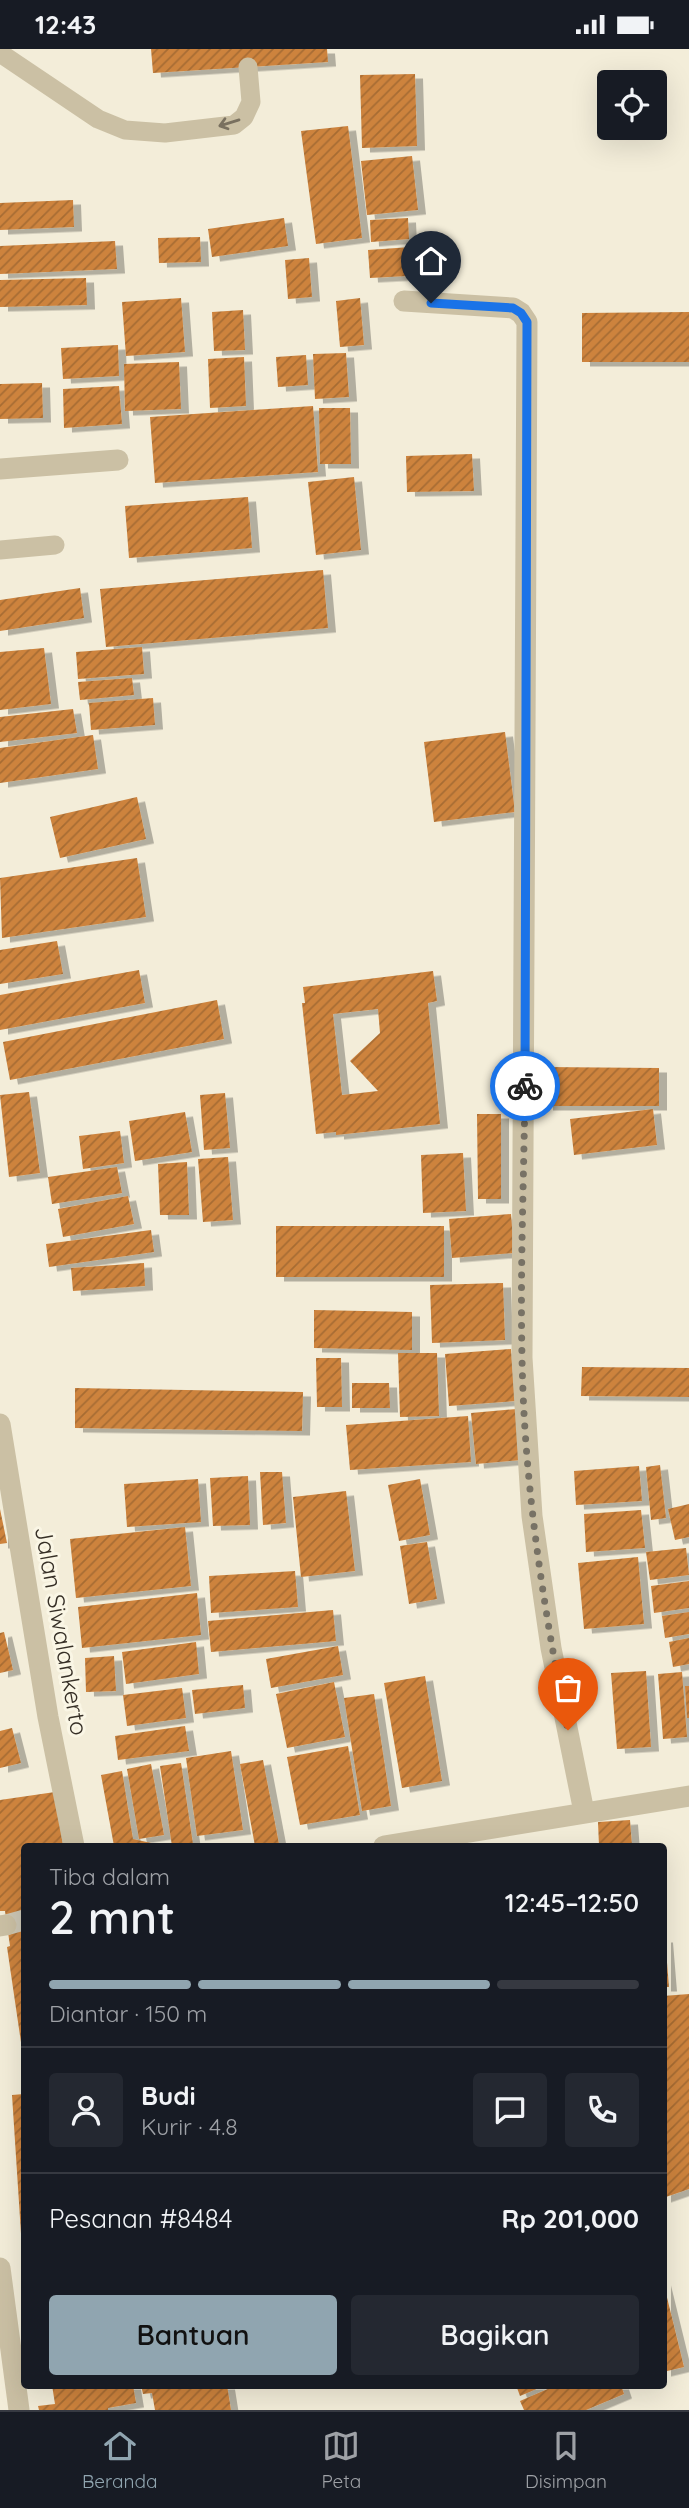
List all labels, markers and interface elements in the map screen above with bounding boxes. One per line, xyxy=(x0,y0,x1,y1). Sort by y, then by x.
text: 12:43 xyxy=(35,8,96,41)
map controls xyxy=(597,70,667,140)
button: locate xyxy=(597,70,667,140)
one-way arrow xyxy=(218,118,240,131)
pin xyxy=(401,231,461,303)
icon: home xyxy=(412,242,450,280)
courier xyxy=(490,1051,560,1121)
icon: bike xyxy=(506,1067,544,1105)
street label: Jalan Siwalankerto xyxy=(29,1524,95,1738)
pin xyxy=(538,1658,598,1730)
icon: bag xyxy=(549,1669,587,1707)
text: Tiba dalam xyxy=(49,1862,170,1891)
text: 12:45–12:50 xyxy=(505,1886,639,1919)
text: 2 mnt xyxy=(49,1888,175,1946)
text: Diantar · 150 m xyxy=(49,1999,207,2028)
button: person xyxy=(49,2073,123,2147)
button: chat xyxy=(473,2073,547,2147)
button: phone xyxy=(565,2073,639,2147)
text: Budi xyxy=(141,2079,196,2112)
text: Kurir · 4.8 xyxy=(141,2112,238,2141)
text: Pesanan #8484 xyxy=(49,2202,232,2235)
text: Rp 201,000 xyxy=(502,2202,639,2235)
button: Bantuan xyxy=(49,2295,337,2375)
button: Bagikan xyxy=(351,2295,639,2375)
tab: Beranda xyxy=(82,2427,158,2493)
tab: Peta xyxy=(321,2427,361,2493)
tab: Disimpan xyxy=(525,2427,607,2493)

